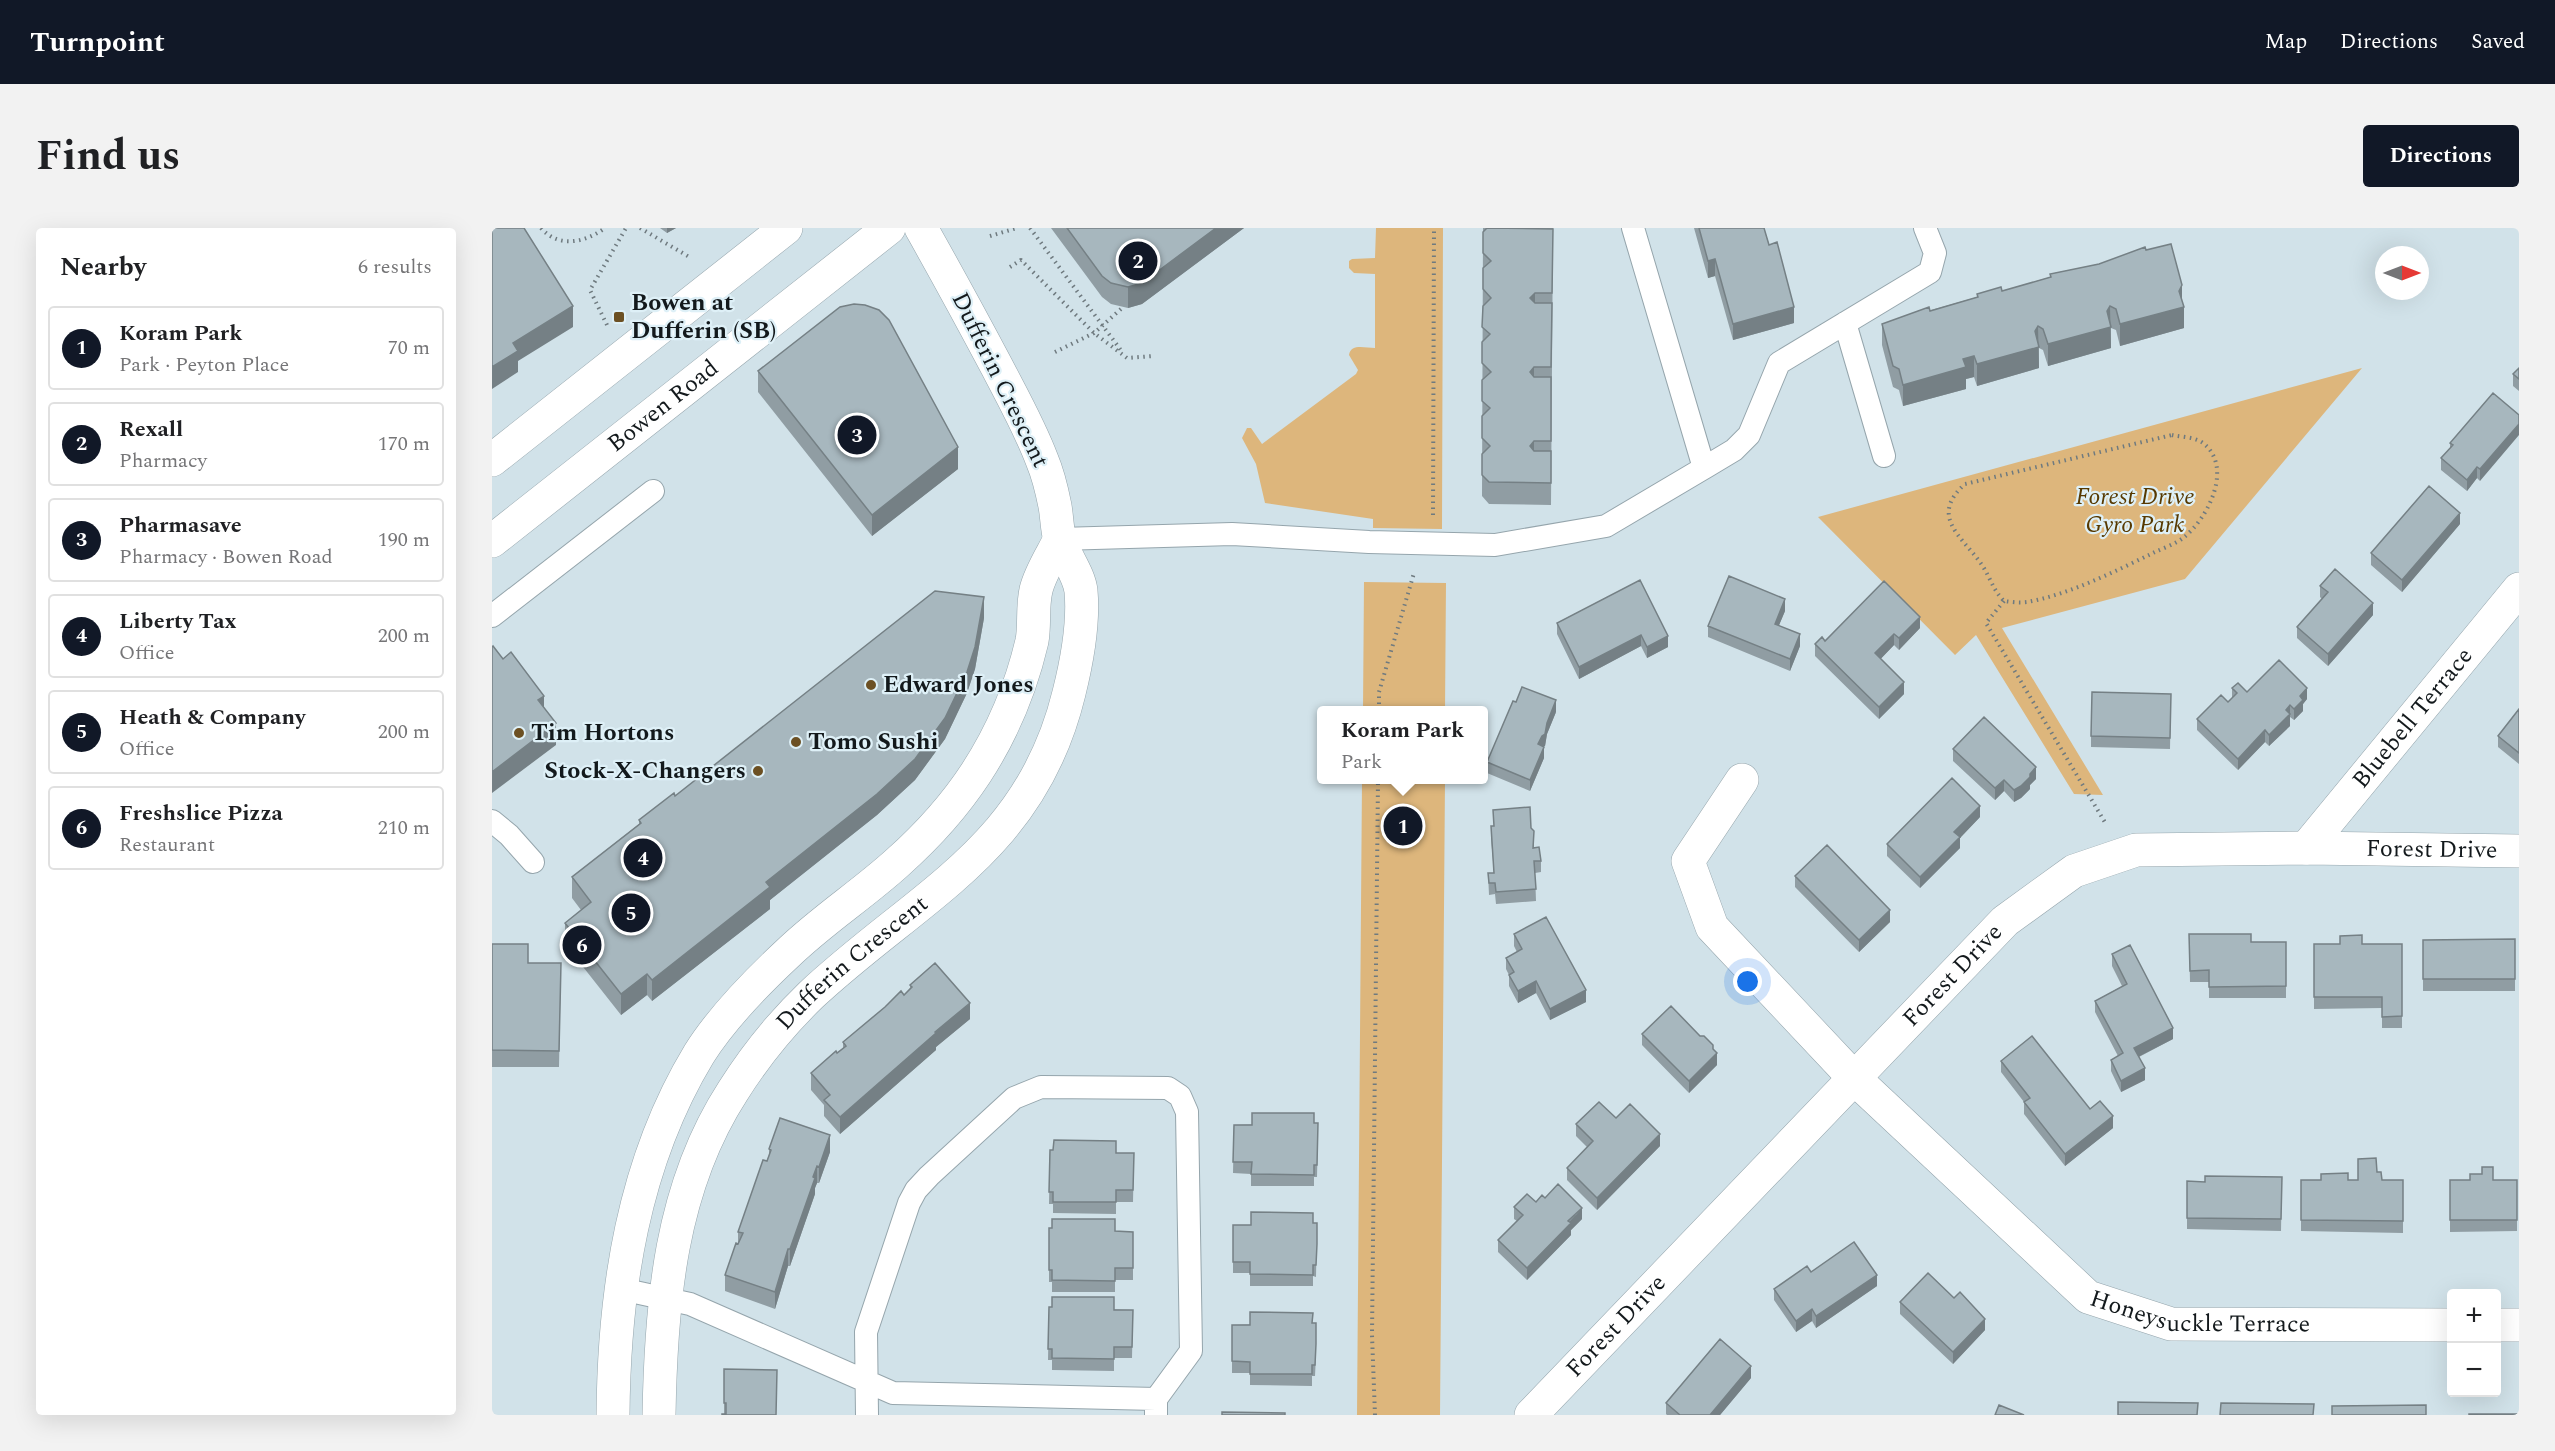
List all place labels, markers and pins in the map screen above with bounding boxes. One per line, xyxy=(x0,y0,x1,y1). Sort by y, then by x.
pin: 2 xyxy=(1118,238,1158,284)
place label: Bowen at Dufferin (SB) xyxy=(631,285,776,349)
marker: Bowen at Dufferin (SB) xyxy=(612,310,626,324)
pin: 3 xyxy=(838,412,877,458)
place label: Edward Jones xyxy=(883,667,1034,703)
marker: Edward Jones xyxy=(864,678,878,692)
place label: Tim Hortons xyxy=(531,715,674,751)
place label: Tomo Sushi xyxy=(808,724,939,760)
marker: Tim Hortons xyxy=(512,726,526,740)
marker: Tomo Sushi xyxy=(789,735,803,749)
place label: Stock-X-Changers xyxy=(544,753,746,789)
marker: Stock-X-Changers xyxy=(751,764,765,778)
pin: 1 xyxy=(1384,804,1422,848)
pin: 4 xyxy=(624,836,662,880)
pin: 5 xyxy=(612,890,650,936)
pin: 6 xyxy=(562,922,602,968)

